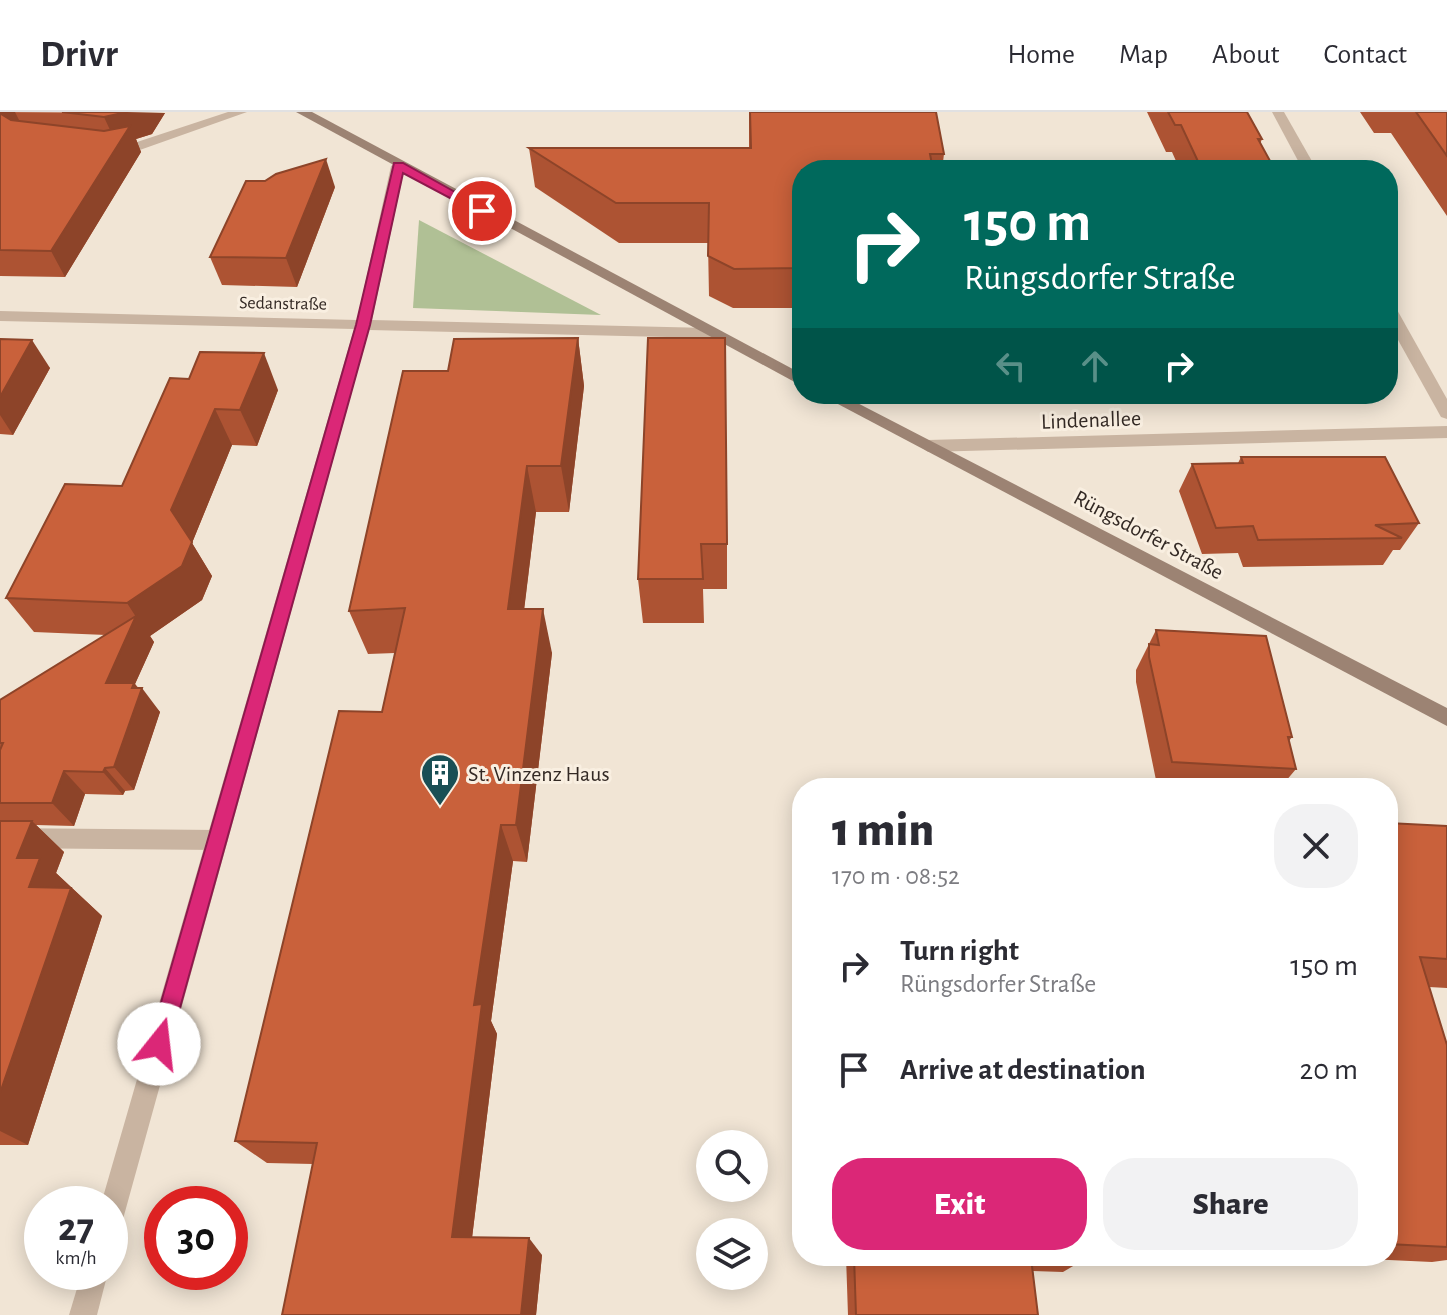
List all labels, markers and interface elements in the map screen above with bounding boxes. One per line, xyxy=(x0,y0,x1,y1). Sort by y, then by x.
text: Drivr xyxy=(40,36,118,74)
text: Home xyxy=(1008,41,1075,69)
text: Map xyxy=(1119,41,1168,69)
text: About xyxy=(1212,41,1280,69)
text: Contact xyxy=(1324,41,1407,69)
pin xyxy=(448,177,516,245)
icon: arrive xyxy=(460,189,504,233)
icon: right xyxy=(832,192,936,296)
text: 150 m xyxy=(964,195,1091,251)
text: Rüngsdorfer Straße xyxy=(964,260,1236,296)
street label: Sedanstraße xyxy=(239,294,327,314)
icon: left xyxy=(989,344,1033,388)
icon: ahead xyxy=(1073,344,1117,388)
icon: right xyxy=(1157,344,1201,388)
street label: Lindenallee xyxy=(1041,407,1141,433)
street label: Rüngsdorfer Straße xyxy=(1070,486,1227,584)
building icon: St. Vinzenz Haus xyxy=(419,752,461,807)
place label: St. Vinzenz Haus xyxy=(468,763,610,785)
button: close xyxy=(1274,804,1358,888)
text: 1 min xyxy=(832,807,934,855)
text: 170 m · 08:52 xyxy=(832,863,960,889)
text: Turn right xyxy=(900,936,1019,966)
icon: right xyxy=(832,944,876,988)
text: 150 m xyxy=(1290,951,1358,981)
text: Rüngsdorfer Straße xyxy=(900,971,1096,997)
position arrow xyxy=(117,1002,201,1086)
icon: arrive xyxy=(832,1048,876,1092)
text: Arrive at destination xyxy=(900,1055,1146,1085)
text: 20 m xyxy=(1300,1055,1358,1085)
map controls xyxy=(696,1130,768,1290)
button: search xyxy=(696,1130,768,1202)
button: Exit xyxy=(832,1158,1087,1250)
button: Share xyxy=(1103,1158,1358,1250)
speed limit sign: 30 xyxy=(144,1186,248,1290)
text: 27 xyxy=(58,1208,94,1248)
button: layers xyxy=(696,1218,768,1290)
text: km/h xyxy=(55,1248,97,1268)

